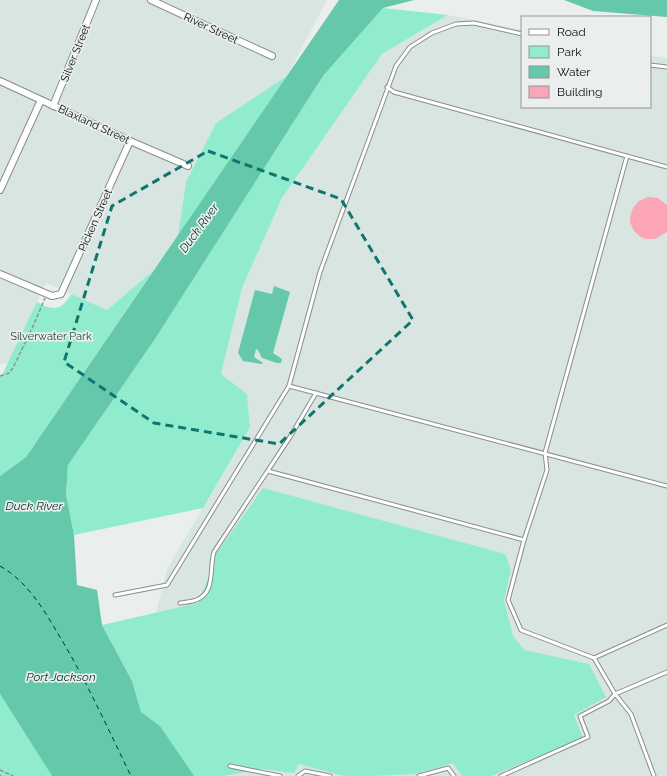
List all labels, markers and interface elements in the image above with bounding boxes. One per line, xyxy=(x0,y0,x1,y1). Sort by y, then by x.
street label: River Street xyxy=(182,10,240,47)
legend xyxy=(521,16,651,108)
street label: Silver Street xyxy=(58,22,93,84)
text: Road xyxy=(557,25,586,39)
text: Park xyxy=(557,45,582,59)
text: Water xyxy=(557,65,591,79)
text: Building xyxy=(557,85,603,99)
street label: Blaxland Street xyxy=(56,102,132,147)
street label: Picken Street xyxy=(76,187,115,253)
water label: Duck River xyxy=(177,200,222,255)
park label: Silverwater Park xyxy=(10,330,92,343)
water label: Duck River xyxy=(5,499,63,513)
water label: Port Jackson xyxy=(26,670,96,684)

